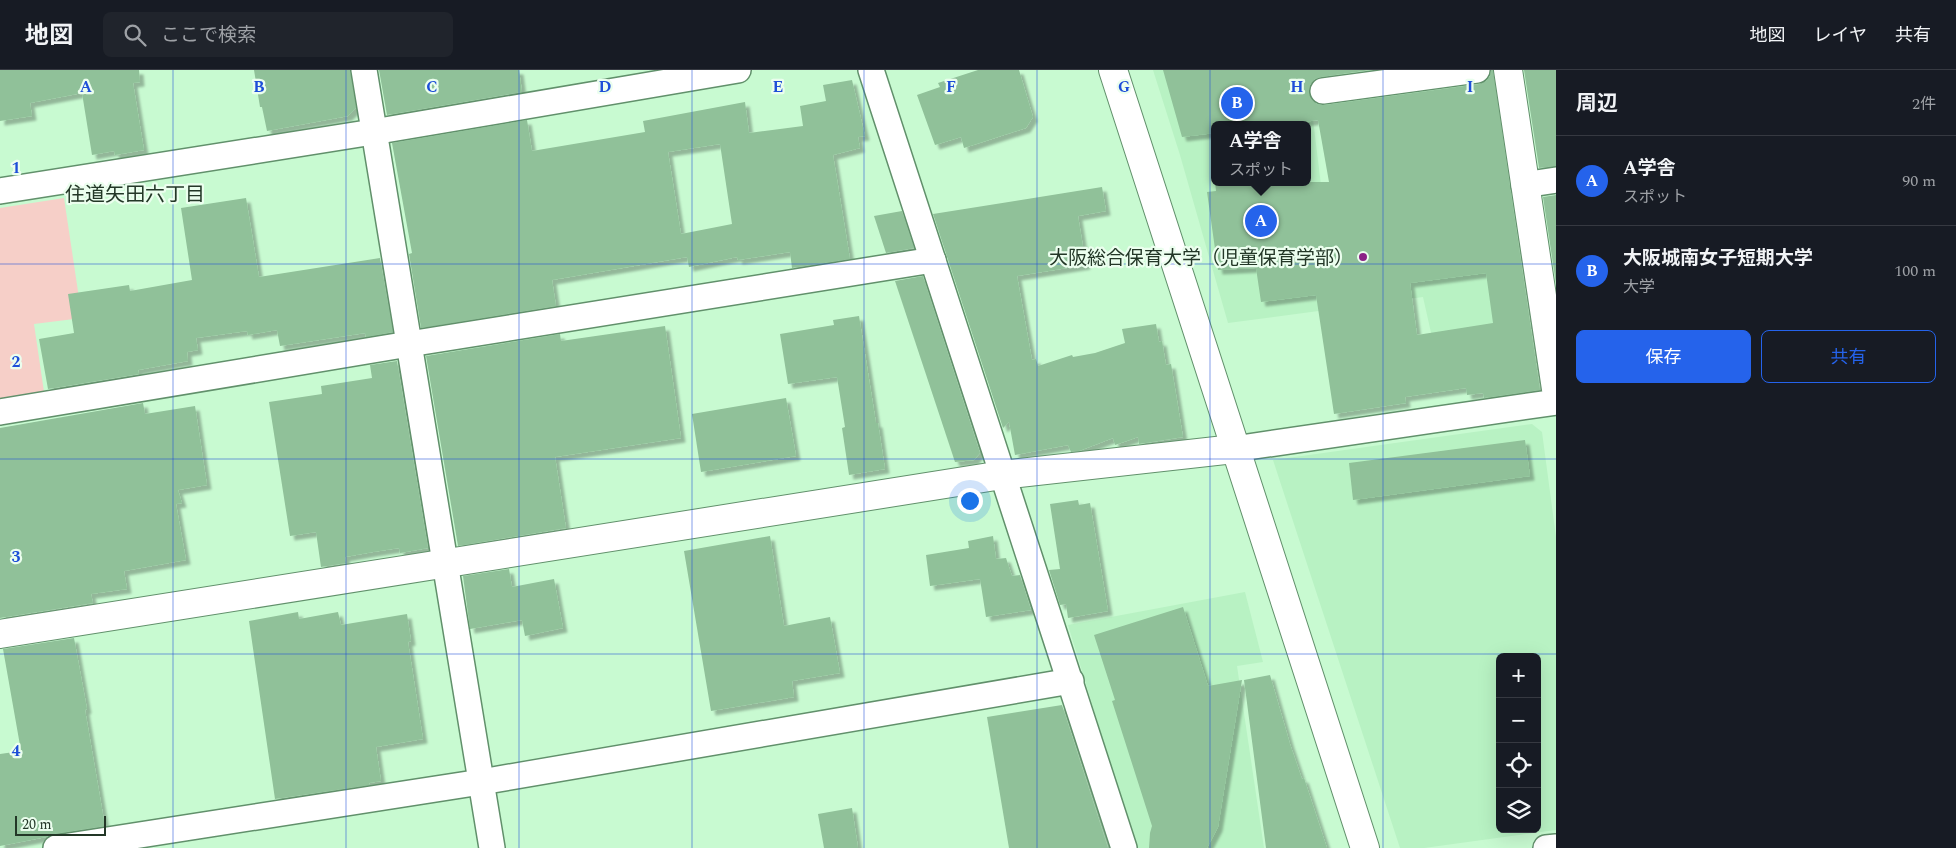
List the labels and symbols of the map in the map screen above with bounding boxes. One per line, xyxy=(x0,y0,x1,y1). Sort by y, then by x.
text: A xyxy=(80,75,93,99)
text: B xyxy=(253,75,265,99)
text: C xyxy=(426,75,438,99)
text: D xyxy=(599,75,612,99)
text: E xyxy=(773,75,783,99)
text: F xyxy=(946,75,956,99)
text: G xyxy=(1118,75,1130,99)
text: H xyxy=(1290,75,1304,99)
text: I xyxy=(1467,75,1473,99)
pin: B xyxy=(1221,84,1253,122)
text: 1 xyxy=(12,156,20,180)
district label: 住道矢田六丁目 xyxy=(65,180,205,210)
pin: A xyxy=(1245,202,1277,240)
place label: 大阪総合保育大学（児童保育学部） xyxy=(1049,244,1353,273)
marker: 大阪総合保育大学（児童保育学部） xyxy=(1357,251,1369,263)
text: 2 xyxy=(12,350,21,374)
your location xyxy=(957,488,983,514)
text: 3 xyxy=(12,545,21,569)
text: 4 xyxy=(12,739,21,763)
scale bar xyxy=(15,813,106,836)

